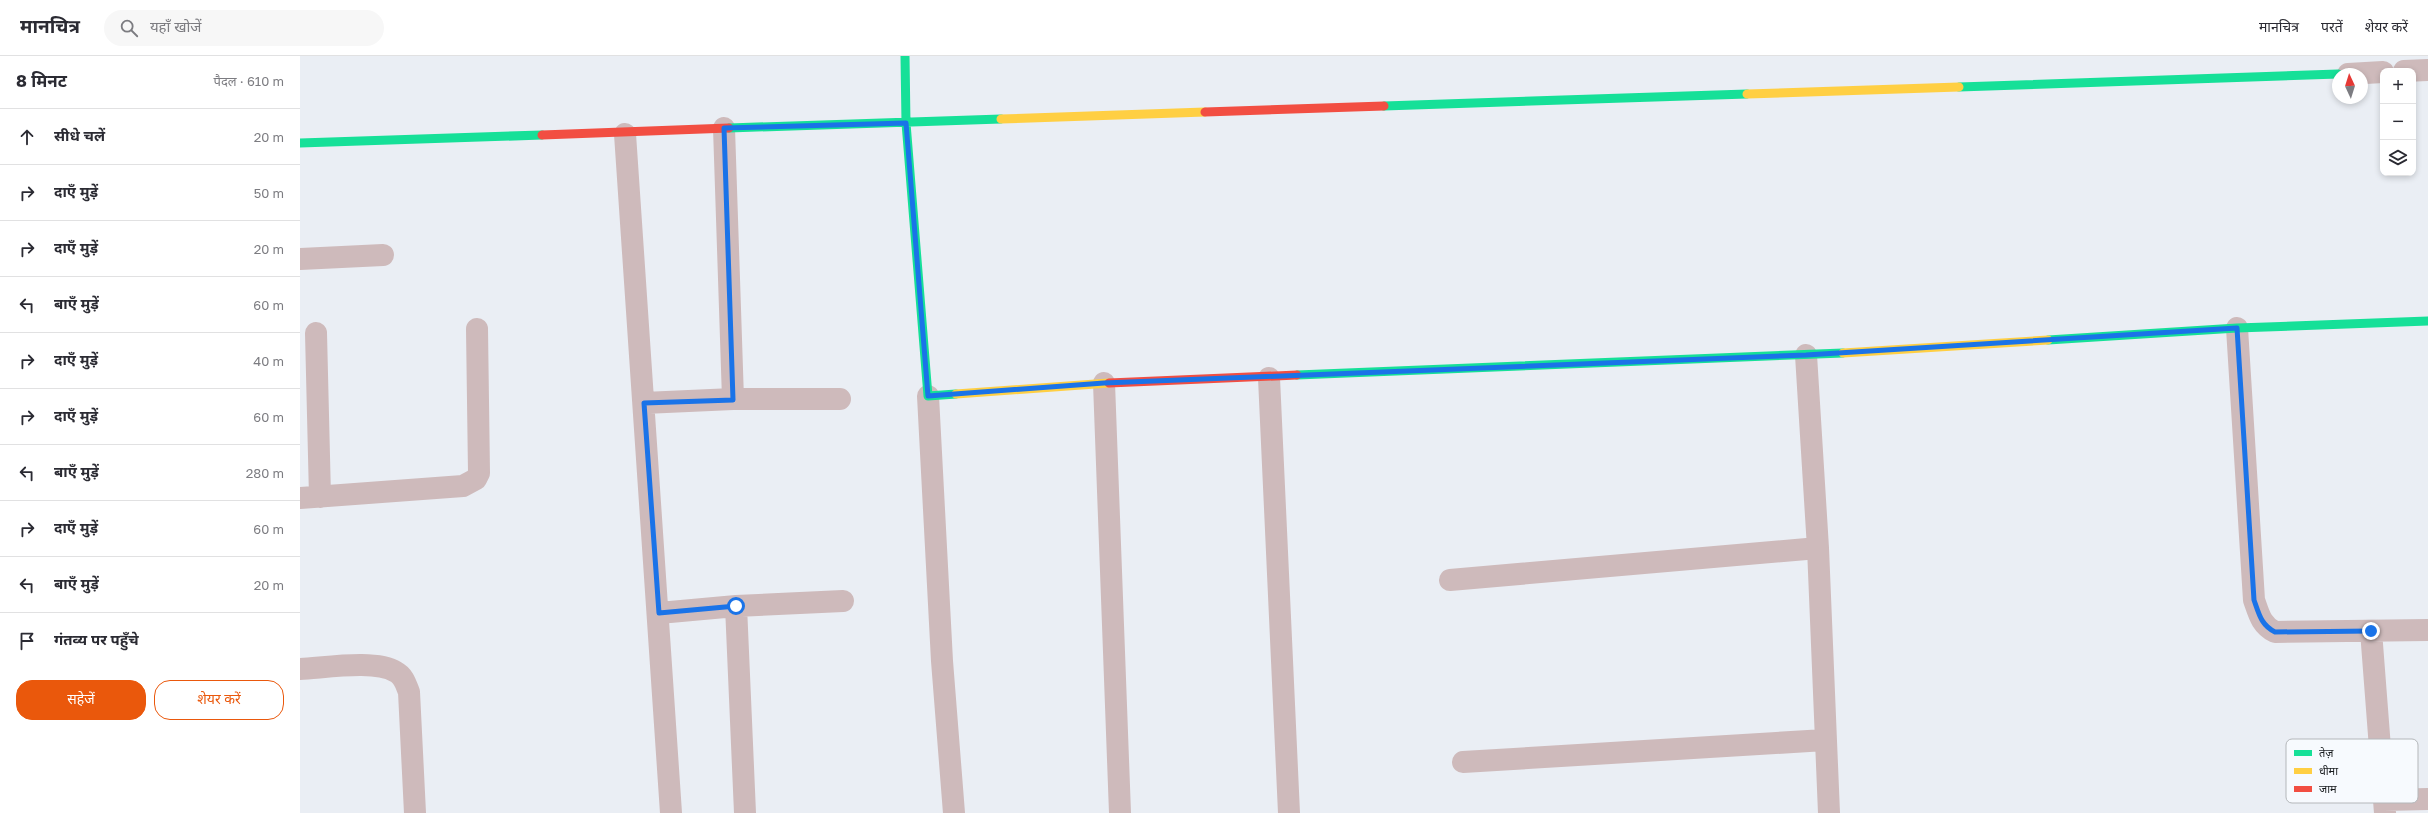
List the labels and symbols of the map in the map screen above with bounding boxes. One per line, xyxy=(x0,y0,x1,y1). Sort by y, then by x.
north arrow xyxy=(2332,68,2368,104)
route start xyxy=(727,597,745,615)
route end xyxy=(2362,622,2380,640)
legend xyxy=(2286,739,2418,803)
text: तेज़ xyxy=(2319,746,2334,759)
text: धीमा xyxy=(2319,764,2338,777)
text: जाम xyxy=(2319,782,2337,795)

